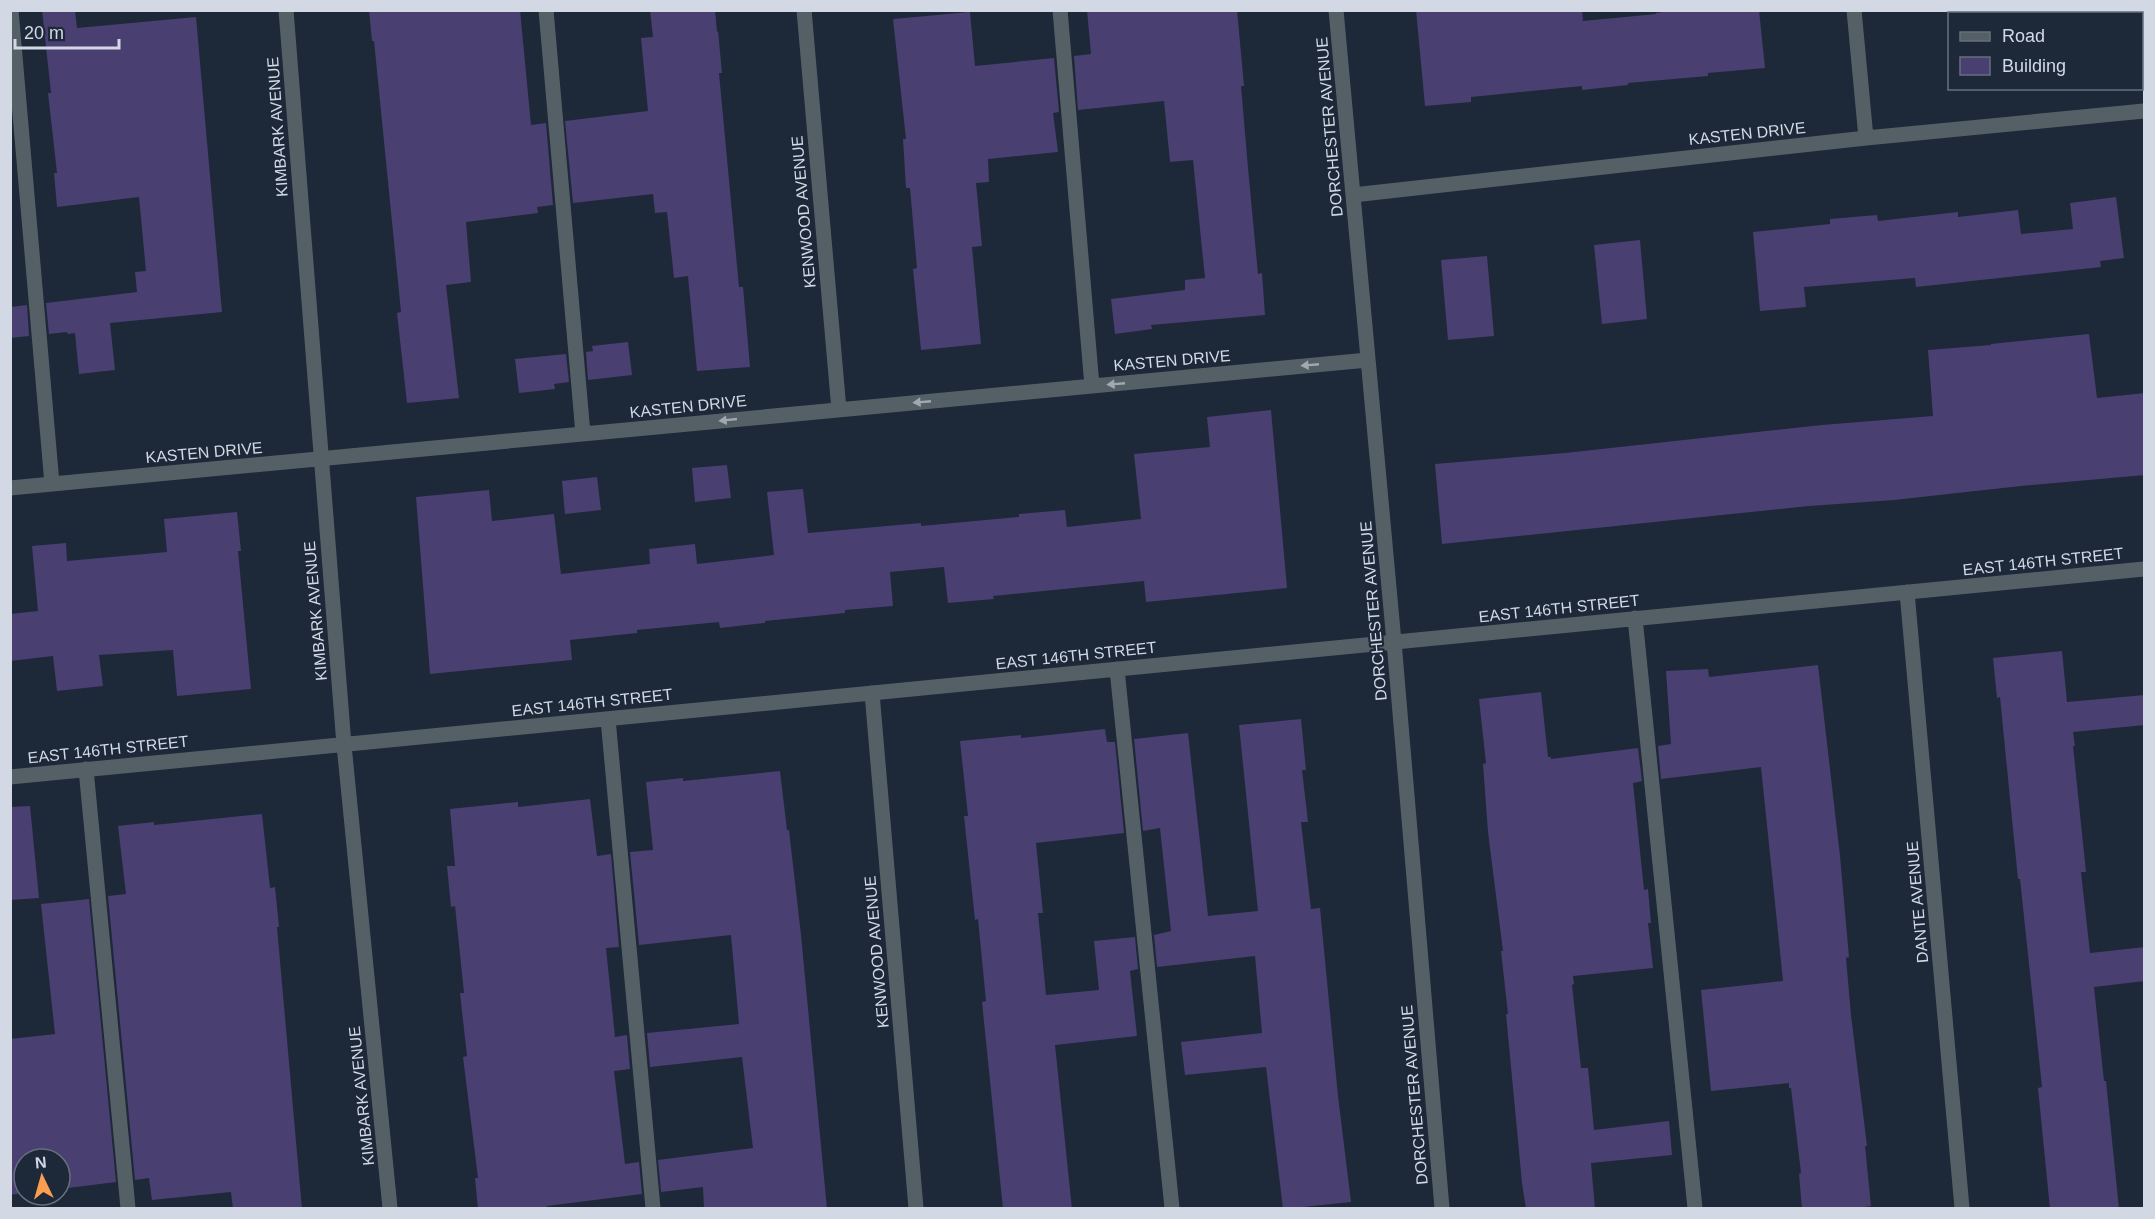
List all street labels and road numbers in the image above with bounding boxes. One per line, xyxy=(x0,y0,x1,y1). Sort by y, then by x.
street label: DORCHESTER AVENUE xyxy=(1313,36,1346,217)
street label: KIMBARK AVENUE xyxy=(264,56,291,197)
street label: KASTEN DRIVE xyxy=(1688,119,1806,148)
street label: KENWOOD AVENUE xyxy=(788,135,819,289)
street label: KASTEN DRIVE xyxy=(1113,347,1231,374)
street label: KASTEN DRIVE xyxy=(629,392,747,421)
street label: KASTEN DRIVE xyxy=(145,439,263,466)
street label: DORCHESTER AVENUE xyxy=(1357,520,1390,701)
street label: KIMBARK AVENUE xyxy=(301,540,330,682)
street label: EAST 146TH STREET xyxy=(1962,545,2124,578)
street label: EAST 146TH STREET xyxy=(1478,592,1640,625)
street label: EAST 146TH STREET xyxy=(995,639,1157,672)
street label: EAST 146TH STREET xyxy=(511,686,673,719)
street label: EAST 146TH STREET xyxy=(27,733,189,766)
street label: DANTE AVENUE xyxy=(1904,840,1931,964)
street label: KENWOOD AVENUE xyxy=(861,875,892,1029)
street label: DORCHESTER AVENUE xyxy=(1398,1004,1431,1185)
street label: KIMBARK AVENUE xyxy=(346,1025,377,1167)

